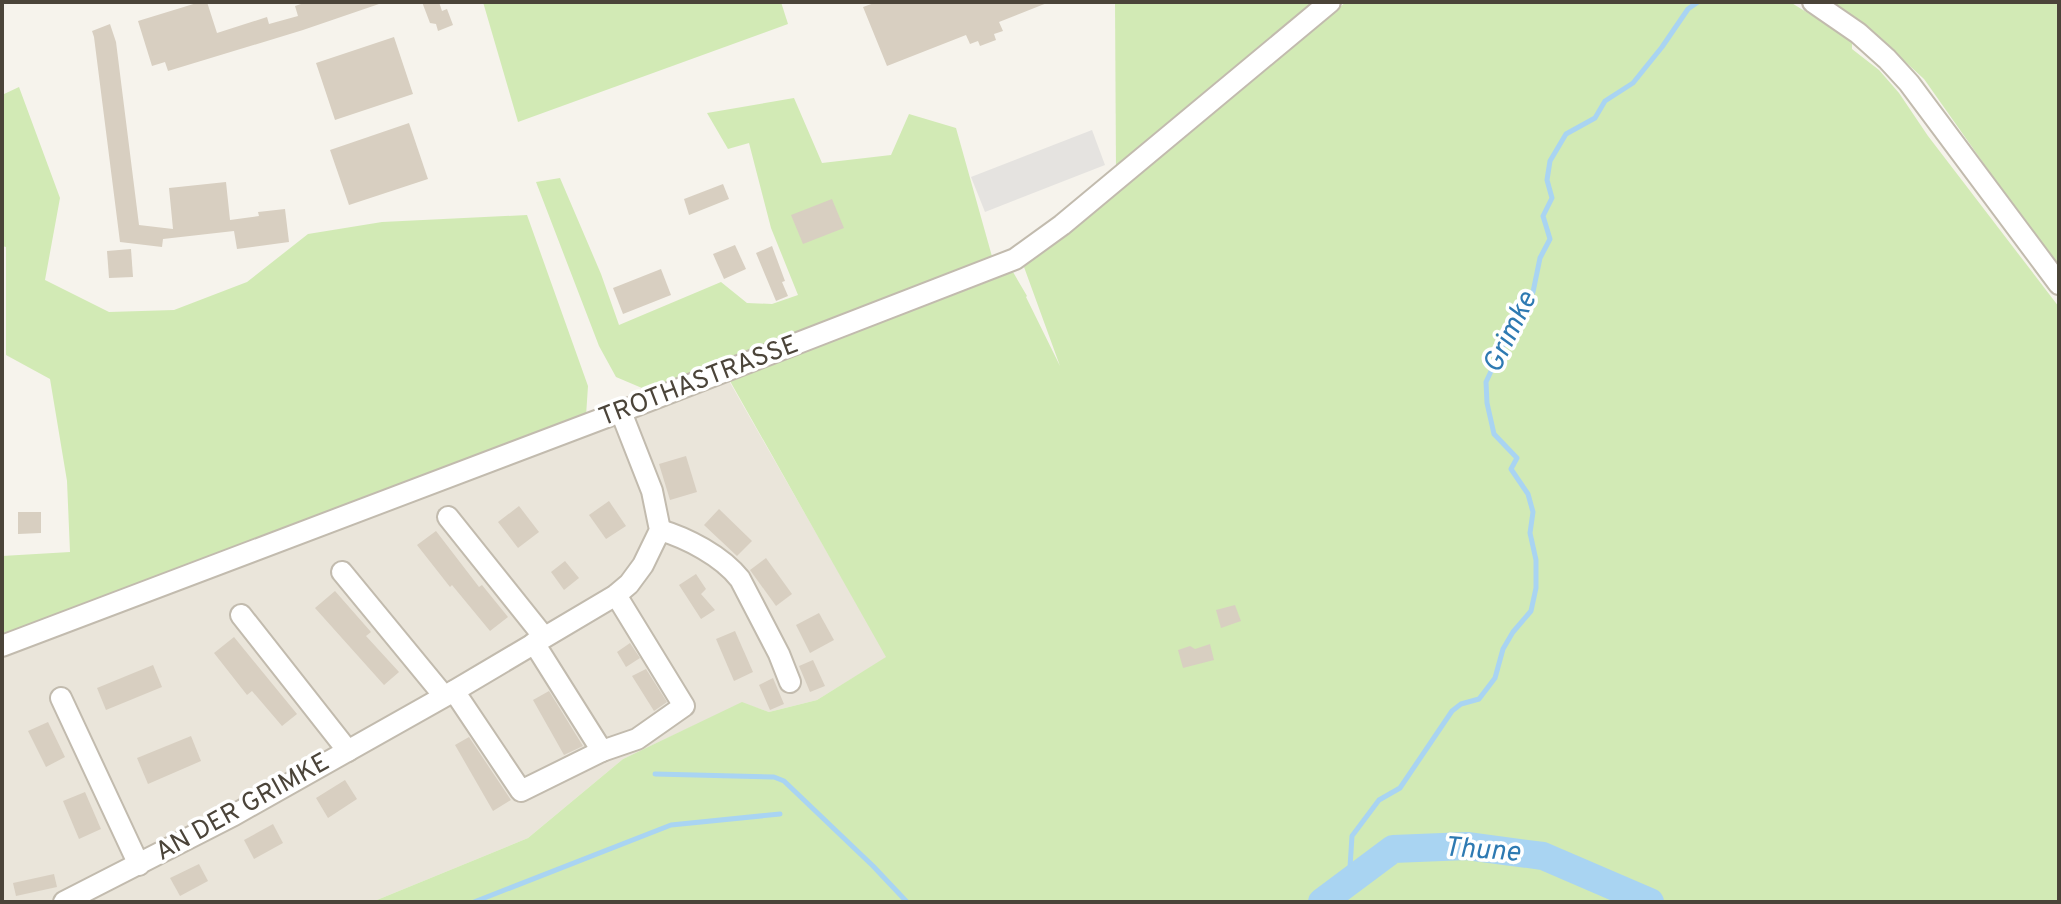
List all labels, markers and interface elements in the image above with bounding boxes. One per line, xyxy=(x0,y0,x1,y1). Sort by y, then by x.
water label: Grimke xyxy=(1476,286,1546,380)
street label: TROTHASTRASSE xyxy=(595,329,803,435)
street label: AN DER GRIMKE xyxy=(150,747,336,869)
water label: Thune xyxy=(1443,830,1522,872)

